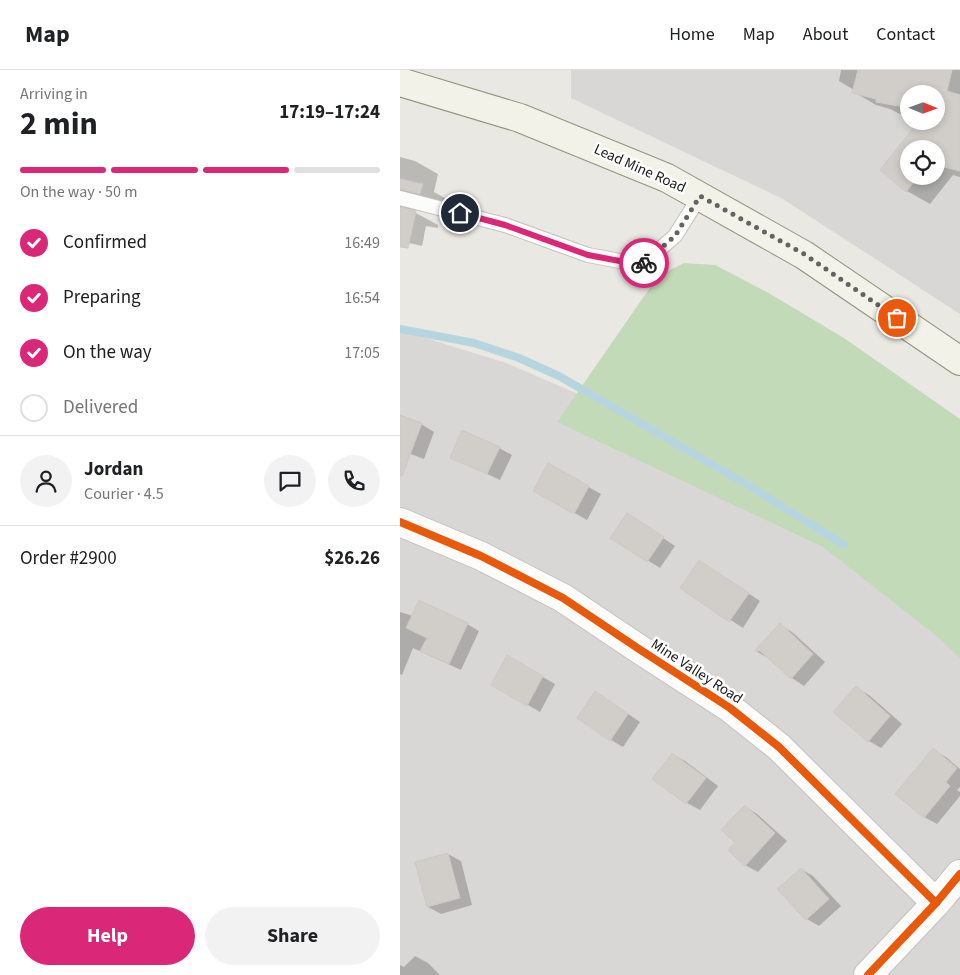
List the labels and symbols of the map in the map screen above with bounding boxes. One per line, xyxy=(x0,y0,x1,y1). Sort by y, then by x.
north arrow xyxy=(900,85,945,130)
street label: Lead Mine Road xyxy=(590,139,689,198)
pin xyxy=(439,192,481,234)
courier xyxy=(619,238,669,288)
pin xyxy=(876,297,918,339)
street label: Mine Valley Road xyxy=(647,634,747,709)

